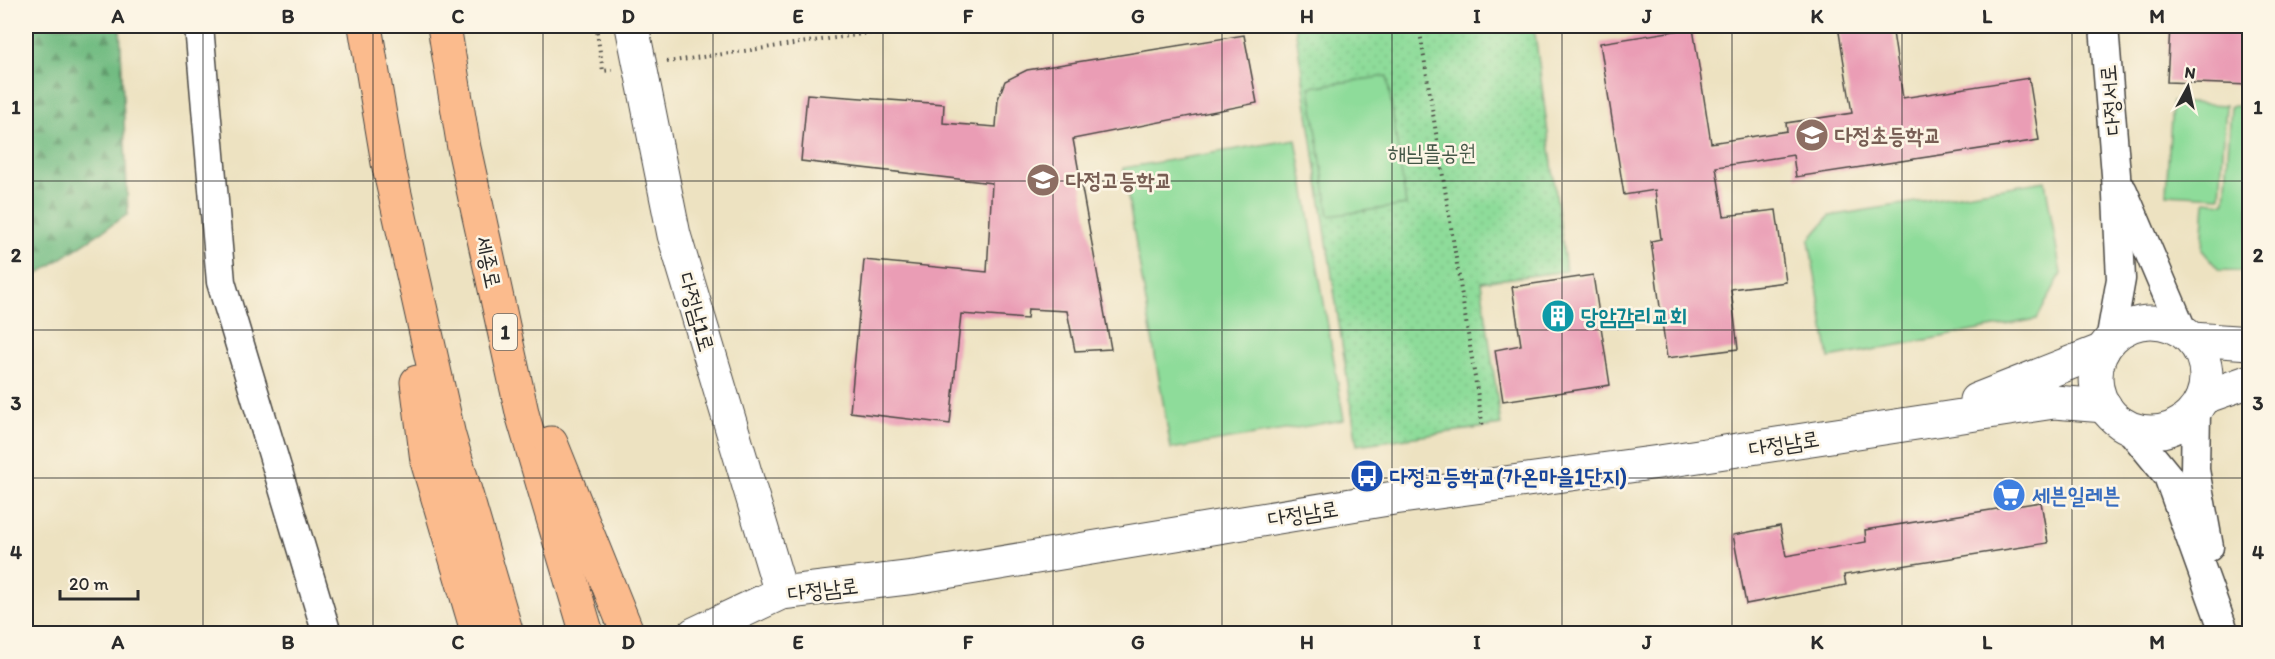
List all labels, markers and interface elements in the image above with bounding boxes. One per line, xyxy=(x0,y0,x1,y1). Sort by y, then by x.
text: A xyxy=(111,4,125,28)
text: B xyxy=(282,4,295,28)
text: C xyxy=(452,4,465,28)
text: D xyxy=(621,4,635,28)
text: E xyxy=(792,4,804,28)
text: F xyxy=(963,4,974,28)
text: G xyxy=(1131,4,1145,28)
text: H xyxy=(1300,4,1314,28)
text: I xyxy=(1473,4,1481,28)
text: J xyxy=(1641,4,1652,28)
text: K xyxy=(1811,4,1825,28)
text: L xyxy=(1982,4,1993,28)
text: M xyxy=(2149,4,2165,28)
north arrow xyxy=(2158,57,2218,117)
text: N xyxy=(2183,62,2197,83)
street label: 다정서로 xyxy=(2094,64,2127,136)
text: 1 xyxy=(11,95,21,119)
text: 1 xyxy=(2253,95,2263,119)
school or university icon: 다정초등학교 xyxy=(1794,117,1830,153)
place label: 다정초등학교 xyxy=(1835,122,1941,149)
park label: 해님뜰공원 xyxy=(1388,139,1476,166)
school or university icon: 다정고등학교 xyxy=(1025,162,1061,198)
place label: 다정고등학교 xyxy=(1066,167,1172,194)
street label: 세종로 xyxy=(470,233,507,291)
text: 2 xyxy=(11,243,22,267)
text: 2 xyxy=(2253,243,2264,267)
street label: 다정남1로 xyxy=(672,269,721,355)
building icon: 당암감리교회 xyxy=(1540,298,1576,334)
place label: 당암감리교회 xyxy=(1581,303,1687,330)
road number: 1 xyxy=(493,314,517,350)
text: 3 xyxy=(11,391,22,415)
text: 3 xyxy=(2253,391,2264,415)
street label: 다정남로 xyxy=(1747,425,1821,462)
bus stop icon: 다정고등학교(가온마을1단지) xyxy=(1349,458,1385,494)
place label: 다정고등학교(가온마을1단지) xyxy=(1390,463,1627,490)
supermarket icon: 세븐일레븐 xyxy=(1991,477,2027,513)
place label: 세븐일레븐 xyxy=(2032,482,2121,509)
street label: 다정남로 xyxy=(1266,495,1340,532)
text: 4 xyxy=(10,540,22,564)
text: 4 xyxy=(2252,540,2264,564)
scale bar xyxy=(60,563,138,601)
street label: 다정남로 xyxy=(786,572,860,607)
text: 20 m xyxy=(69,573,109,595)
text: A xyxy=(111,630,125,654)
text: B xyxy=(282,630,295,654)
text: C xyxy=(452,630,465,654)
text: D xyxy=(621,630,635,654)
text: E xyxy=(792,630,804,654)
text: F xyxy=(963,630,974,654)
text: G xyxy=(1131,630,1145,654)
text: H xyxy=(1300,630,1314,654)
text: I xyxy=(1473,630,1481,654)
text: J xyxy=(1641,630,1652,654)
text: K xyxy=(1811,630,1825,654)
text: L xyxy=(1982,630,1993,654)
text: M xyxy=(2149,630,2165,654)

